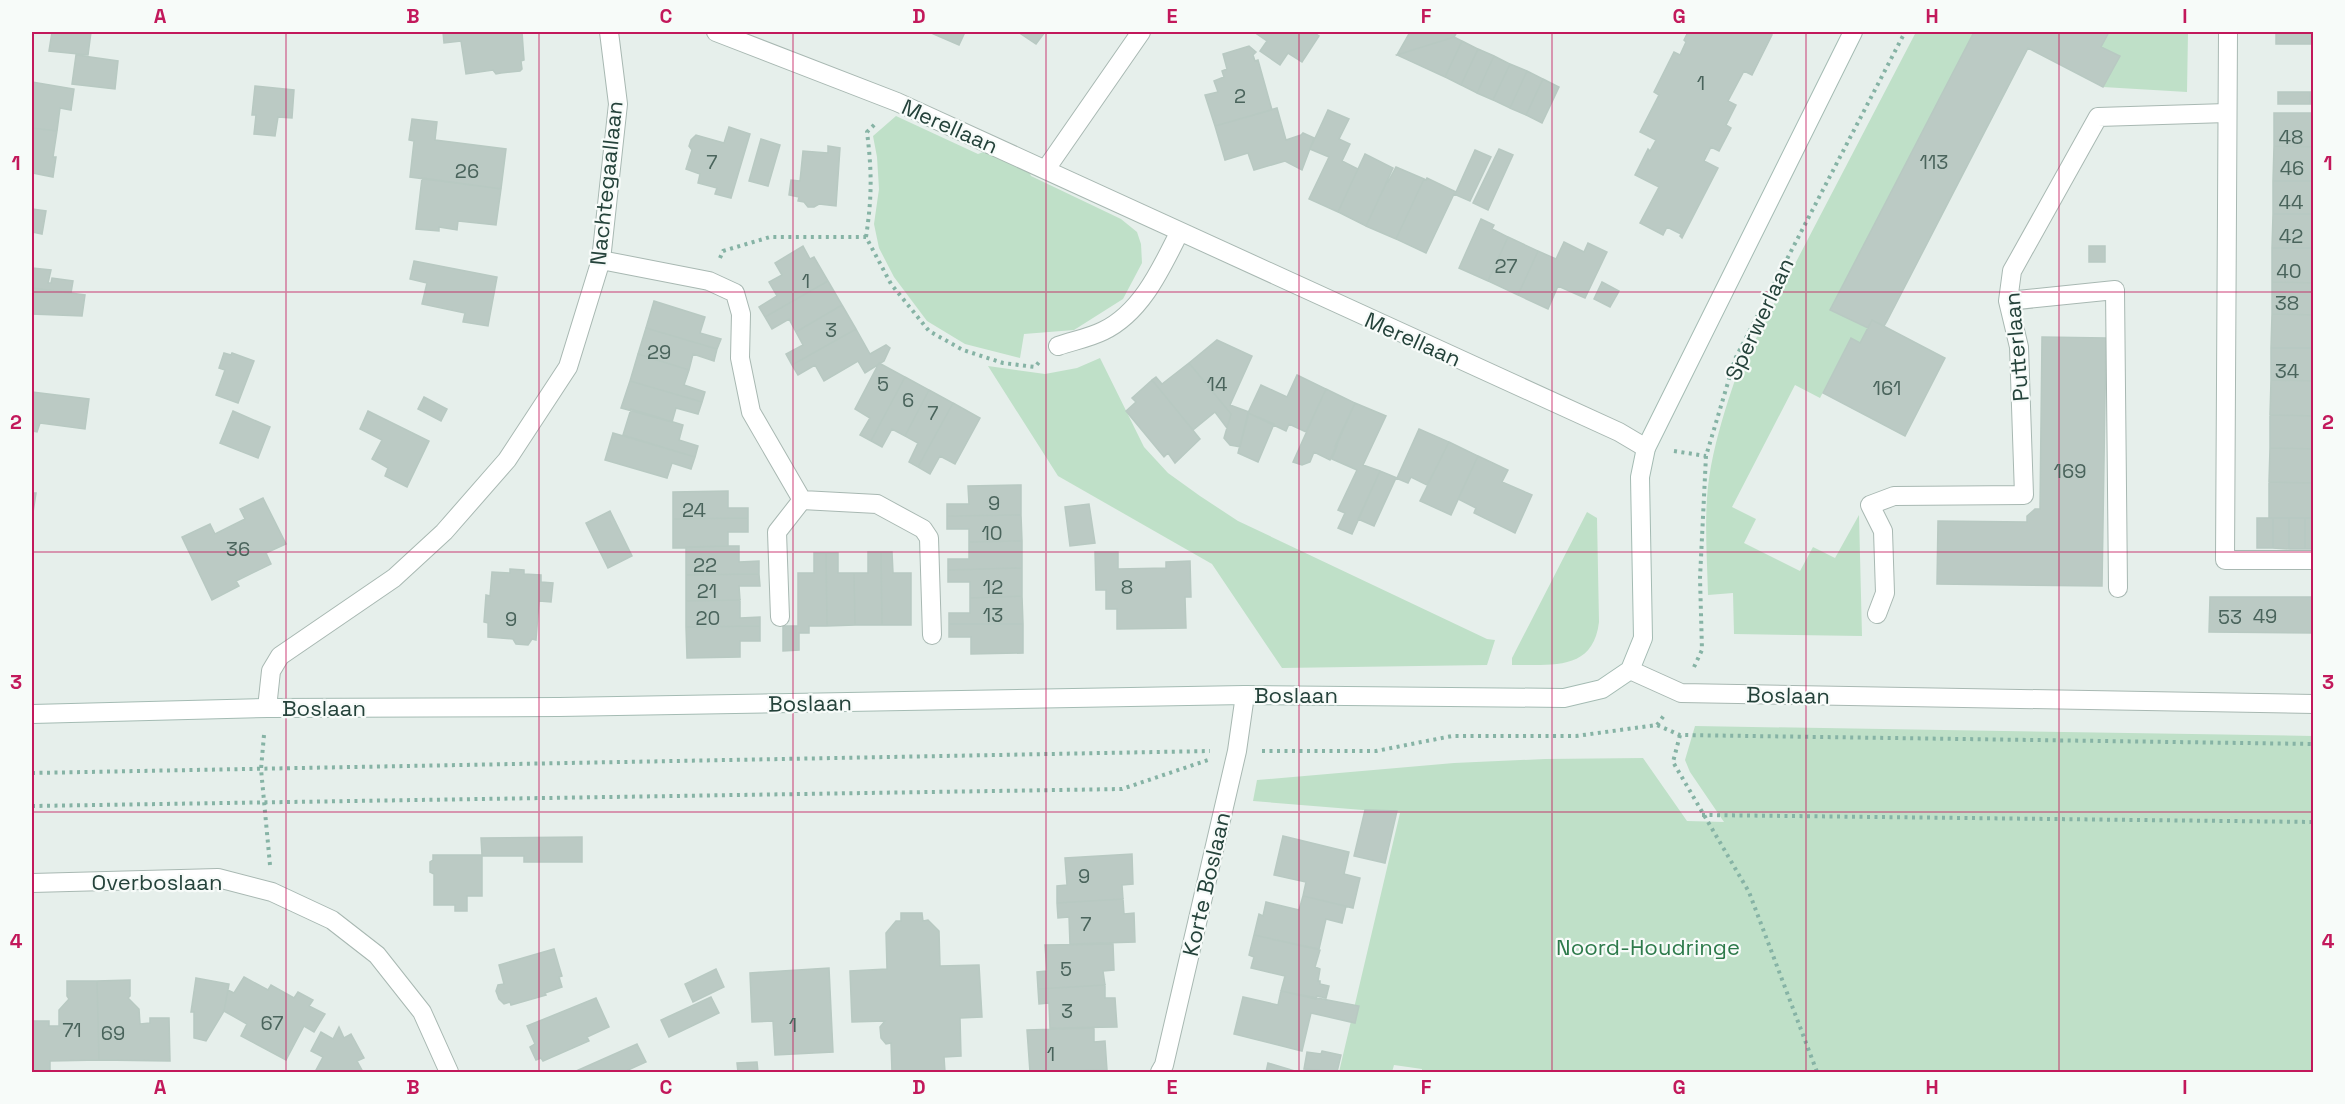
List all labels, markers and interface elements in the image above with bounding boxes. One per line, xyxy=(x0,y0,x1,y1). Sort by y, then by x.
text: A xyxy=(154,3,167,29)
text: B xyxy=(406,3,420,29)
text: C xyxy=(660,3,673,29)
text: D xyxy=(912,3,926,29)
text: E xyxy=(1166,3,1178,29)
text: F xyxy=(1421,3,1432,29)
text: G xyxy=(1672,3,1686,29)
text: H xyxy=(1925,3,1939,29)
text: I xyxy=(2182,3,2188,29)
house number: 1 xyxy=(1697,70,1705,96)
house number: 2 xyxy=(1234,83,1246,109)
street label: Merellaan xyxy=(897,92,1003,160)
street label: Nachtegaallaan xyxy=(583,99,629,267)
house number: 48 xyxy=(2279,124,2303,150)
house number: 7 xyxy=(706,149,718,175)
house number: 113 xyxy=(1920,149,1948,175)
text: 1 xyxy=(11,150,21,176)
text: 1 xyxy=(2323,150,2333,176)
house number: 46 xyxy=(2280,155,2304,181)
house number: 26 xyxy=(455,158,479,184)
house number: 44 xyxy=(2279,189,2304,215)
house number: 42 xyxy=(2279,223,2303,249)
house number: 27 xyxy=(1494,253,1518,279)
street label: Sperwerlaan xyxy=(1718,253,1800,385)
house number: 40 xyxy=(2276,258,2302,284)
house number: 1 xyxy=(802,268,810,294)
house number: 38 xyxy=(2275,290,2299,316)
street label: Putterlaan xyxy=(1997,291,2035,403)
street label: Merellaan xyxy=(1360,305,1466,373)
house number: 3 xyxy=(825,317,837,343)
house number: 29 xyxy=(647,339,671,365)
house number: 34 xyxy=(2275,358,2299,384)
house number: 5 xyxy=(877,371,889,397)
house number: 14 xyxy=(1207,371,1227,397)
house number: 161 xyxy=(1873,375,1901,401)
house number: 6 xyxy=(902,387,914,413)
house number: 7 xyxy=(927,400,939,426)
text: 2 xyxy=(10,409,22,435)
text: 2 xyxy=(2322,409,2334,435)
house number: 169 xyxy=(2054,458,2086,484)
house number: 9 xyxy=(988,490,1000,516)
house number: 24 xyxy=(682,497,706,523)
house number: 10 xyxy=(981,520,1003,546)
house number: 36 xyxy=(226,536,250,562)
house number: 22 xyxy=(693,552,717,578)
house number: 12 xyxy=(983,574,1003,600)
house number: 8 xyxy=(1121,574,1133,600)
house number: 21 xyxy=(697,578,717,604)
house number: 13 xyxy=(983,602,1003,628)
house number: 49 xyxy=(2253,603,2277,629)
house number: 53 xyxy=(2218,604,2242,630)
house number: 20 xyxy=(696,605,720,631)
house number: 9 xyxy=(505,606,517,632)
text: 3 xyxy=(10,669,22,695)
text: 3 xyxy=(2322,669,2334,695)
street label: Boslaan xyxy=(1746,680,1830,710)
street label: Boslaan xyxy=(1254,681,1338,709)
street label: Boslaan xyxy=(768,688,852,718)
street label: Boslaan xyxy=(282,694,366,722)
street label: Korte Boslaan xyxy=(1176,809,1236,959)
house number: 9 xyxy=(1078,863,1090,889)
street label: Overboslaan xyxy=(92,868,222,896)
house number: 7 xyxy=(1080,911,1092,937)
text: 4 xyxy=(10,928,23,954)
text: 4 xyxy=(2322,928,2335,954)
park label: Noord-Houdringe xyxy=(1556,933,1740,961)
house number: 5 xyxy=(1060,956,1072,982)
house number: 3 xyxy=(1061,998,1073,1024)
house number: 67 xyxy=(260,1010,284,1036)
house number: 1 xyxy=(789,1012,797,1038)
house number: 71 xyxy=(62,1017,82,1043)
house number: 69 xyxy=(101,1020,125,1046)
house number: 1 xyxy=(1047,1041,1055,1067)
text: A xyxy=(154,1074,167,1100)
text: B xyxy=(406,1074,420,1100)
text: C xyxy=(660,1074,673,1100)
text: D xyxy=(912,1074,926,1100)
text: E xyxy=(1166,1074,1178,1100)
text: F xyxy=(1421,1074,1432,1100)
text: G xyxy=(1672,1074,1686,1100)
text: H xyxy=(1925,1074,1939,1100)
text: I xyxy=(2182,1074,2188,1100)

